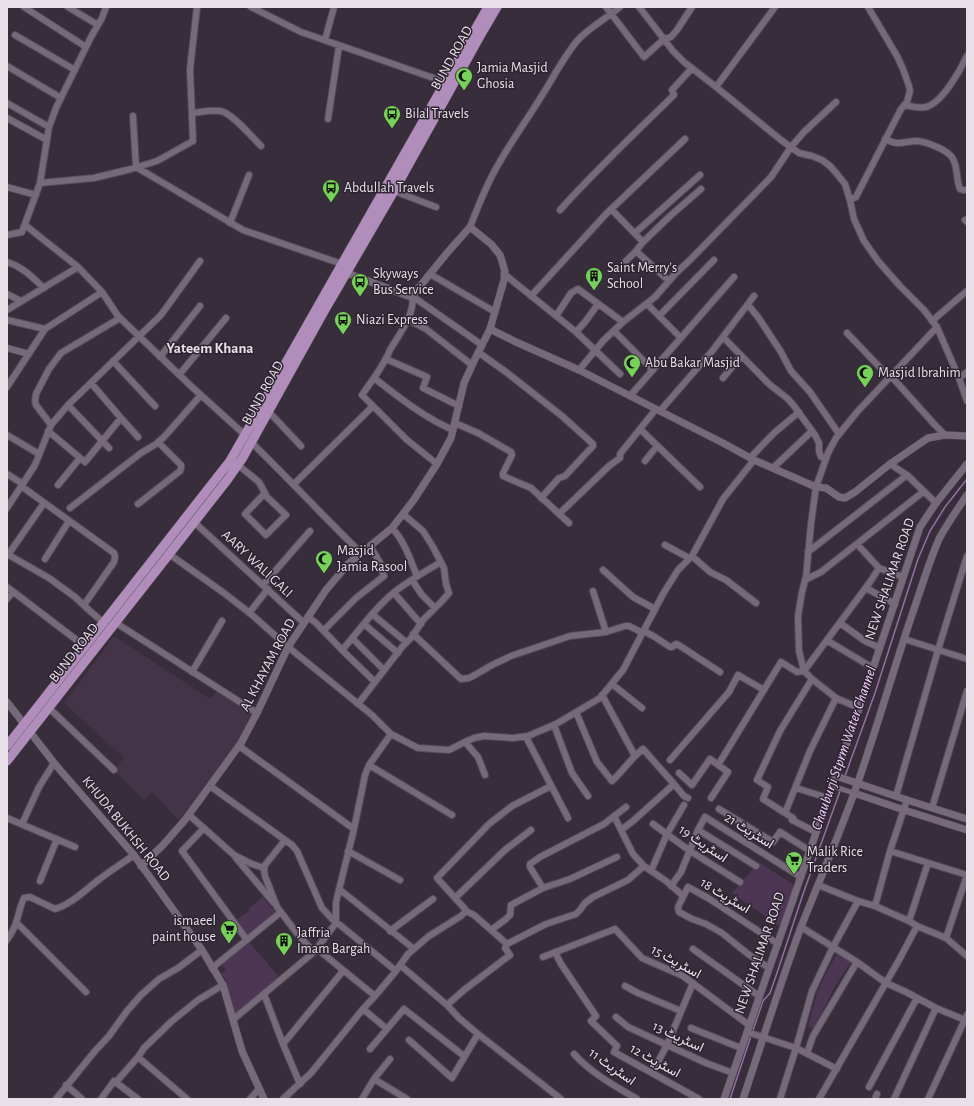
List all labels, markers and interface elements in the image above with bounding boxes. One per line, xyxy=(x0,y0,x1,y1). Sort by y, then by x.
street label: BUND ROAD xyxy=(429,24,475,92)
place label: Jamia Masjid Ghosia xyxy=(477,61,548,91)
mosque icon: Jamia Masjid Ghosia xyxy=(454,66,474,91)
bus stop icon: Bilal Travels xyxy=(382,104,402,129)
place label: Bilal Travels xyxy=(405,107,469,121)
bus stop icon: Abdullah Travels xyxy=(321,178,341,203)
place label: Abdullah Travels xyxy=(344,181,434,195)
place label: Saint Merry's School xyxy=(607,261,677,291)
building icon: Saint Merry's School xyxy=(584,266,604,291)
place label: Skyways Bus Service xyxy=(373,267,434,297)
bus stop icon: Skyways Bus Service xyxy=(350,272,370,297)
bus stop icon: Niazi Express xyxy=(333,310,353,335)
place label: Niazi Express xyxy=(356,313,428,327)
district label: Yateem Khana xyxy=(166,341,254,356)
mosque icon: Abu Bakar Masjid xyxy=(622,353,642,378)
place label: Abu Bakar Masjid xyxy=(645,356,740,370)
street label: BUND ROAD xyxy=(240,359,286,427)
mosque icon: Masjid Ibrahim xyxy=(855,363,875,388)
place label: Masjid Ibrahim xyxy=(878,366,961,380)
street label: NEW SHALIMAR ROAD xyxy=(863,516,917,642)
street label: AARY WALI GALI xyxy=(219,528,295,600)
place label: Masjid Jamia Rasool xyxy=(337,544,407,574)
mosque icon: Masjid Jamia Rasool xyxy=(314,549,334,574)
street label: AL KHAYAM ROAD xyxy=(238,616,298,714)
street label: BUND ROAD xyxy=(47,621,101,685)
water label: Chauburji Stprm Water Channel xyxy=(809,664,879,832)
street label: KHUDA BUKHSH ROAD xyxy=(79,774,173,884)
street label: اسٹریٹ 21 xyxy=(721,810,776,852)
street label: اسٹریٹ 19 xyxy=(676,823,730,866)
place label: Malik Rice Traders xyxy=(807,845,863,875)
supermarket icon: Malik Rice Traders xyxy=(784,850,804,875)
street label: اسٹریٹ 18 xyxy=(697,876,752,917)
street label: NEW SHALIMAR ROAD xyxy=(733,890,787,1016)
place label: ismaeel paint house xyxy=(152,914,216,944)
supermarket icon: ismaeel paint house xyxy=(219,919,239,944)
place label: Jaffria Imam Bargah xyxy=(297,926,370,956)
building icon: Jaffria Imam Bargah xyxy=(274,931,294,956)
street label: اسٹریٹ 15 xyxy=(648,943,703,982)
street label: اسٹریٹ 13 xyxy=(650,1019,706,1056)
street label: اسٹریٹ 12 xyxy=(627,1041,683,1081)
street label: اسٹریٹ 11 xyxy=(585,1046,638,1089)

